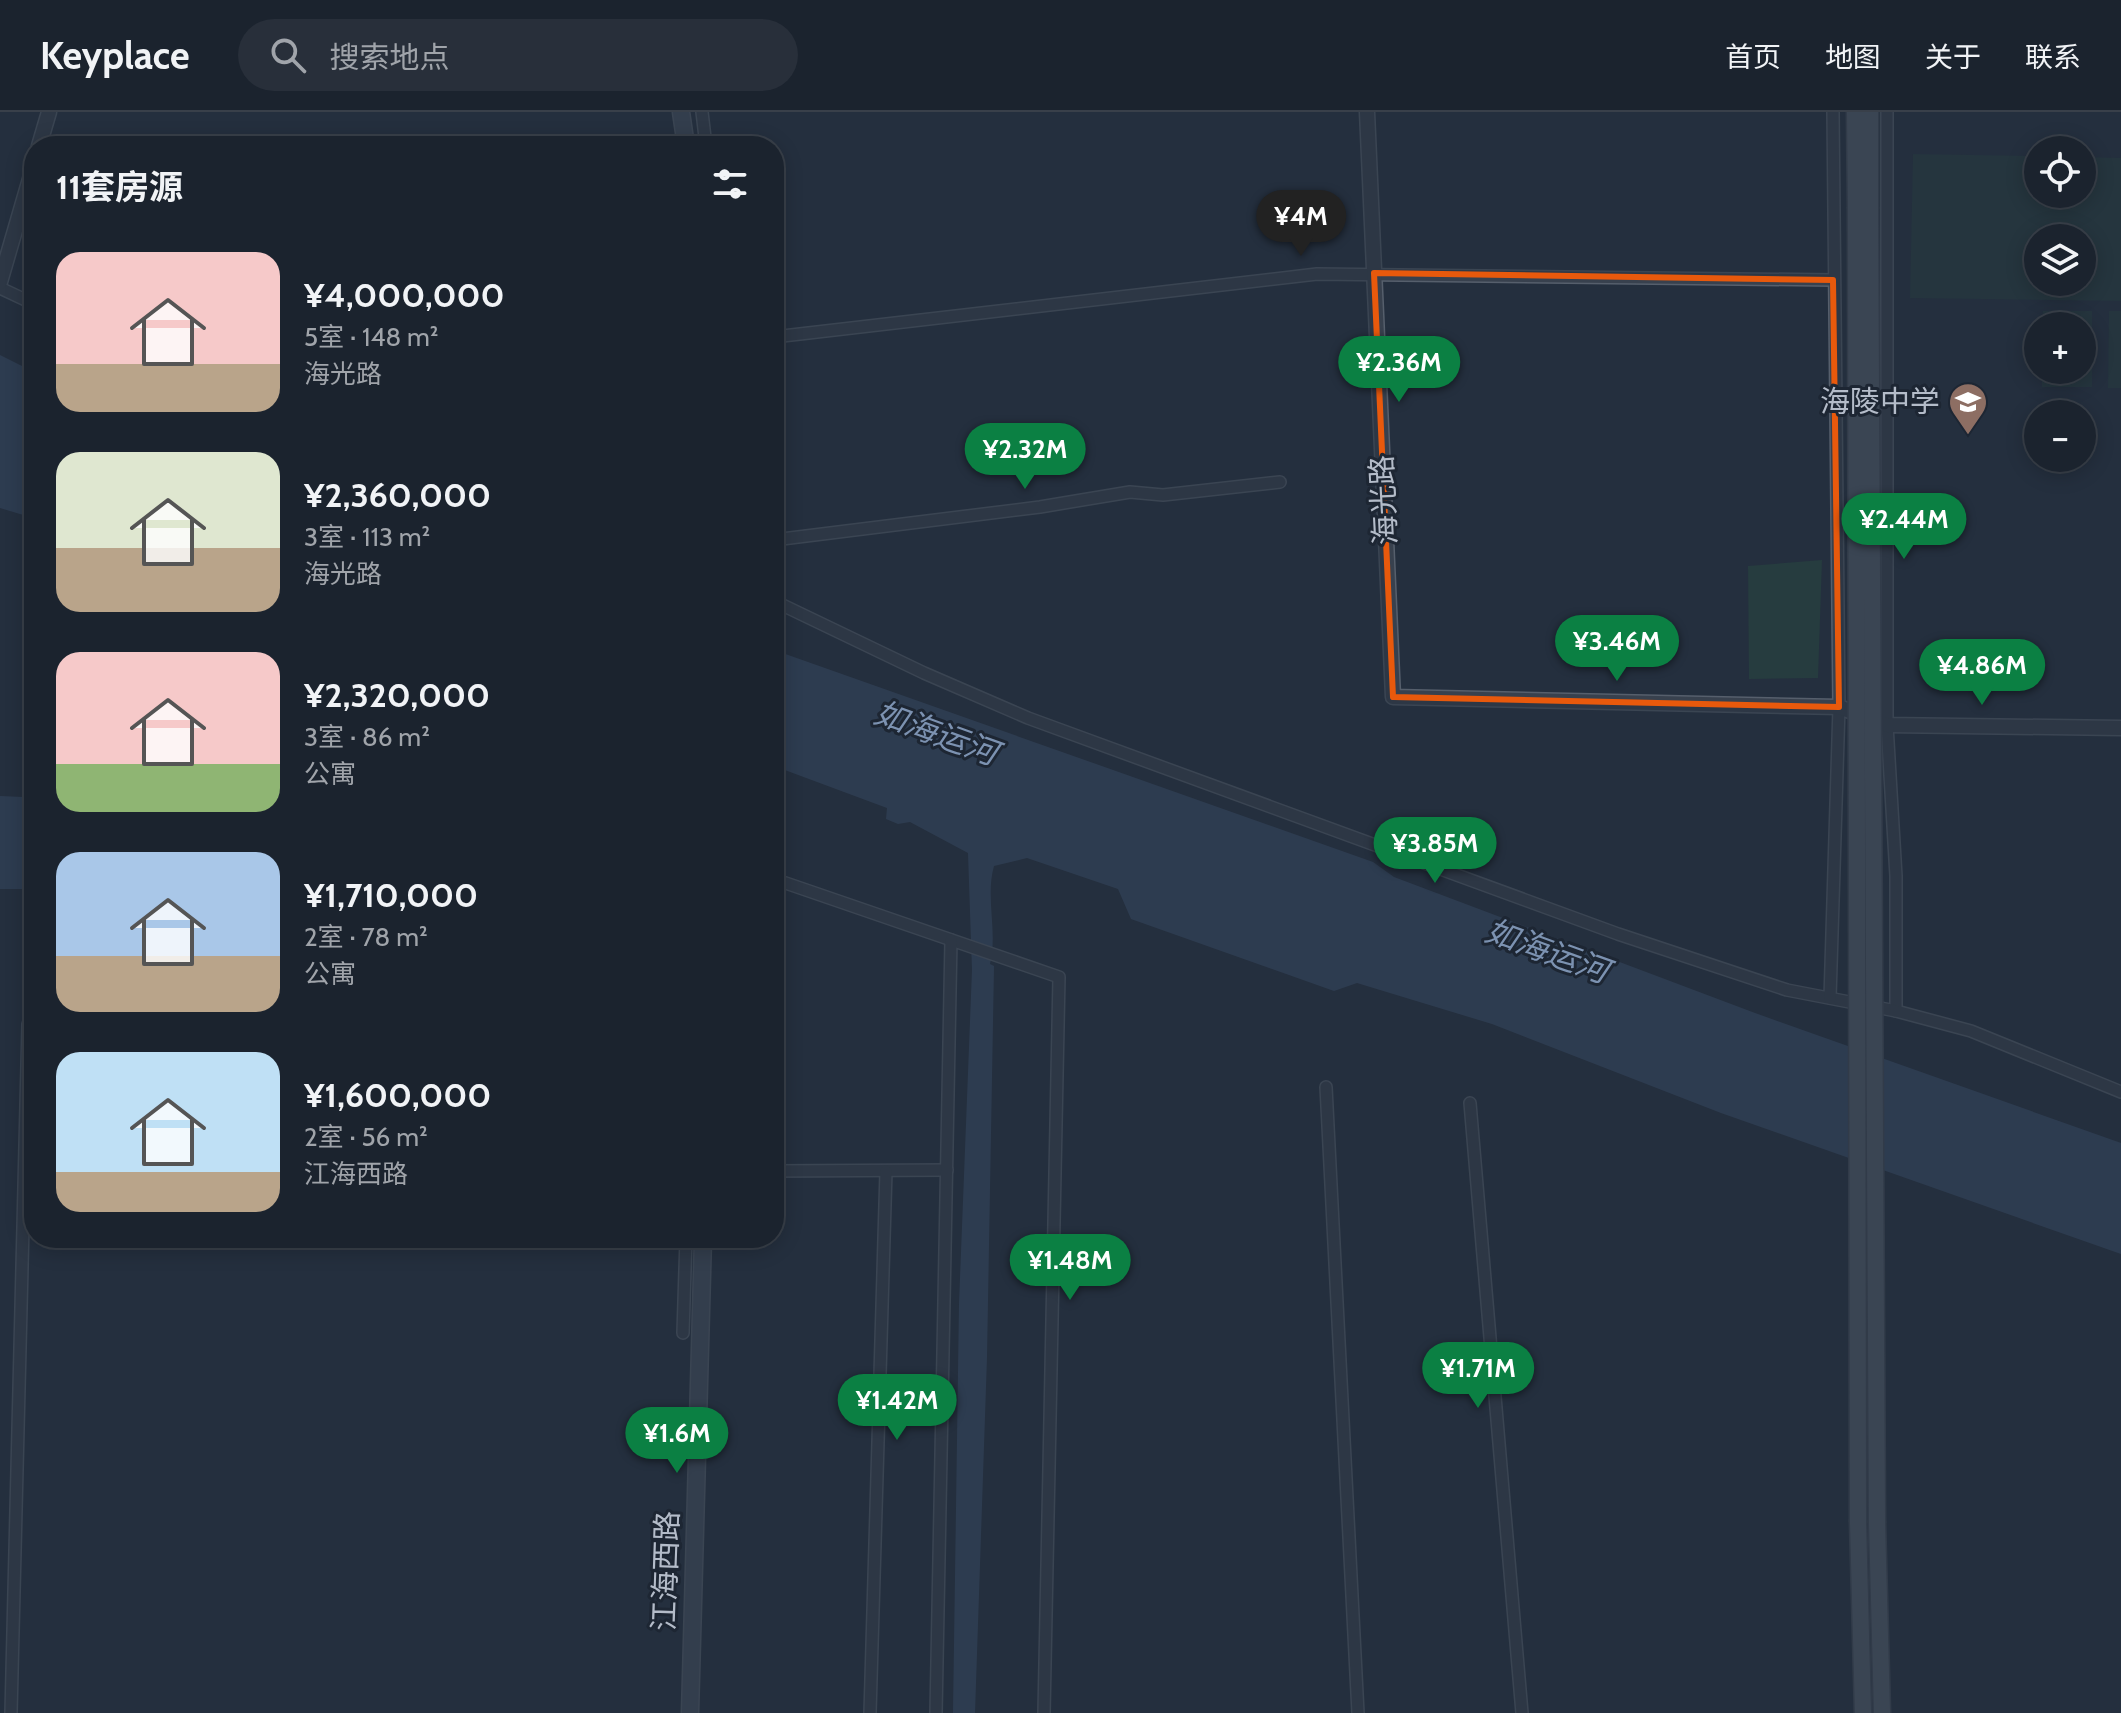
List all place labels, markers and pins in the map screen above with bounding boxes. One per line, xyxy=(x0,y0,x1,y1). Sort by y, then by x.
pin: ¥4M xyxy=(1262,190,1340,258)
pin: ¥2.36M xyxy=(1334,336,1464,404)
school or university icon: 海陵中学 xyxy=(1947,381,1989,436)
place label: 海陵中学 xyxy=(1820,383,1940,420)
pin: ¥2.32M xyxy=(960,423,1090,491)
pin: ¥2.44M xyxy=(1839,493,1969,561)
pin: ¥3.46M xyxy=(1552,615,1682,683)
pin: ¥4.86M xyxy=(1917,639,2047,707)
pin: ¥3.85M xyxy=(1370,817,1500,885)
pin: ¥1.48M xyxy=(1005,1234,1135,1302)
pin: ¥1.71M xyxy=(1413,1342,1543,1410)
pin: ¥1.42M xyxy=(832,1374,962,1442)
pin: ¥1.6M xyxy=(621,1407,733,1475)

